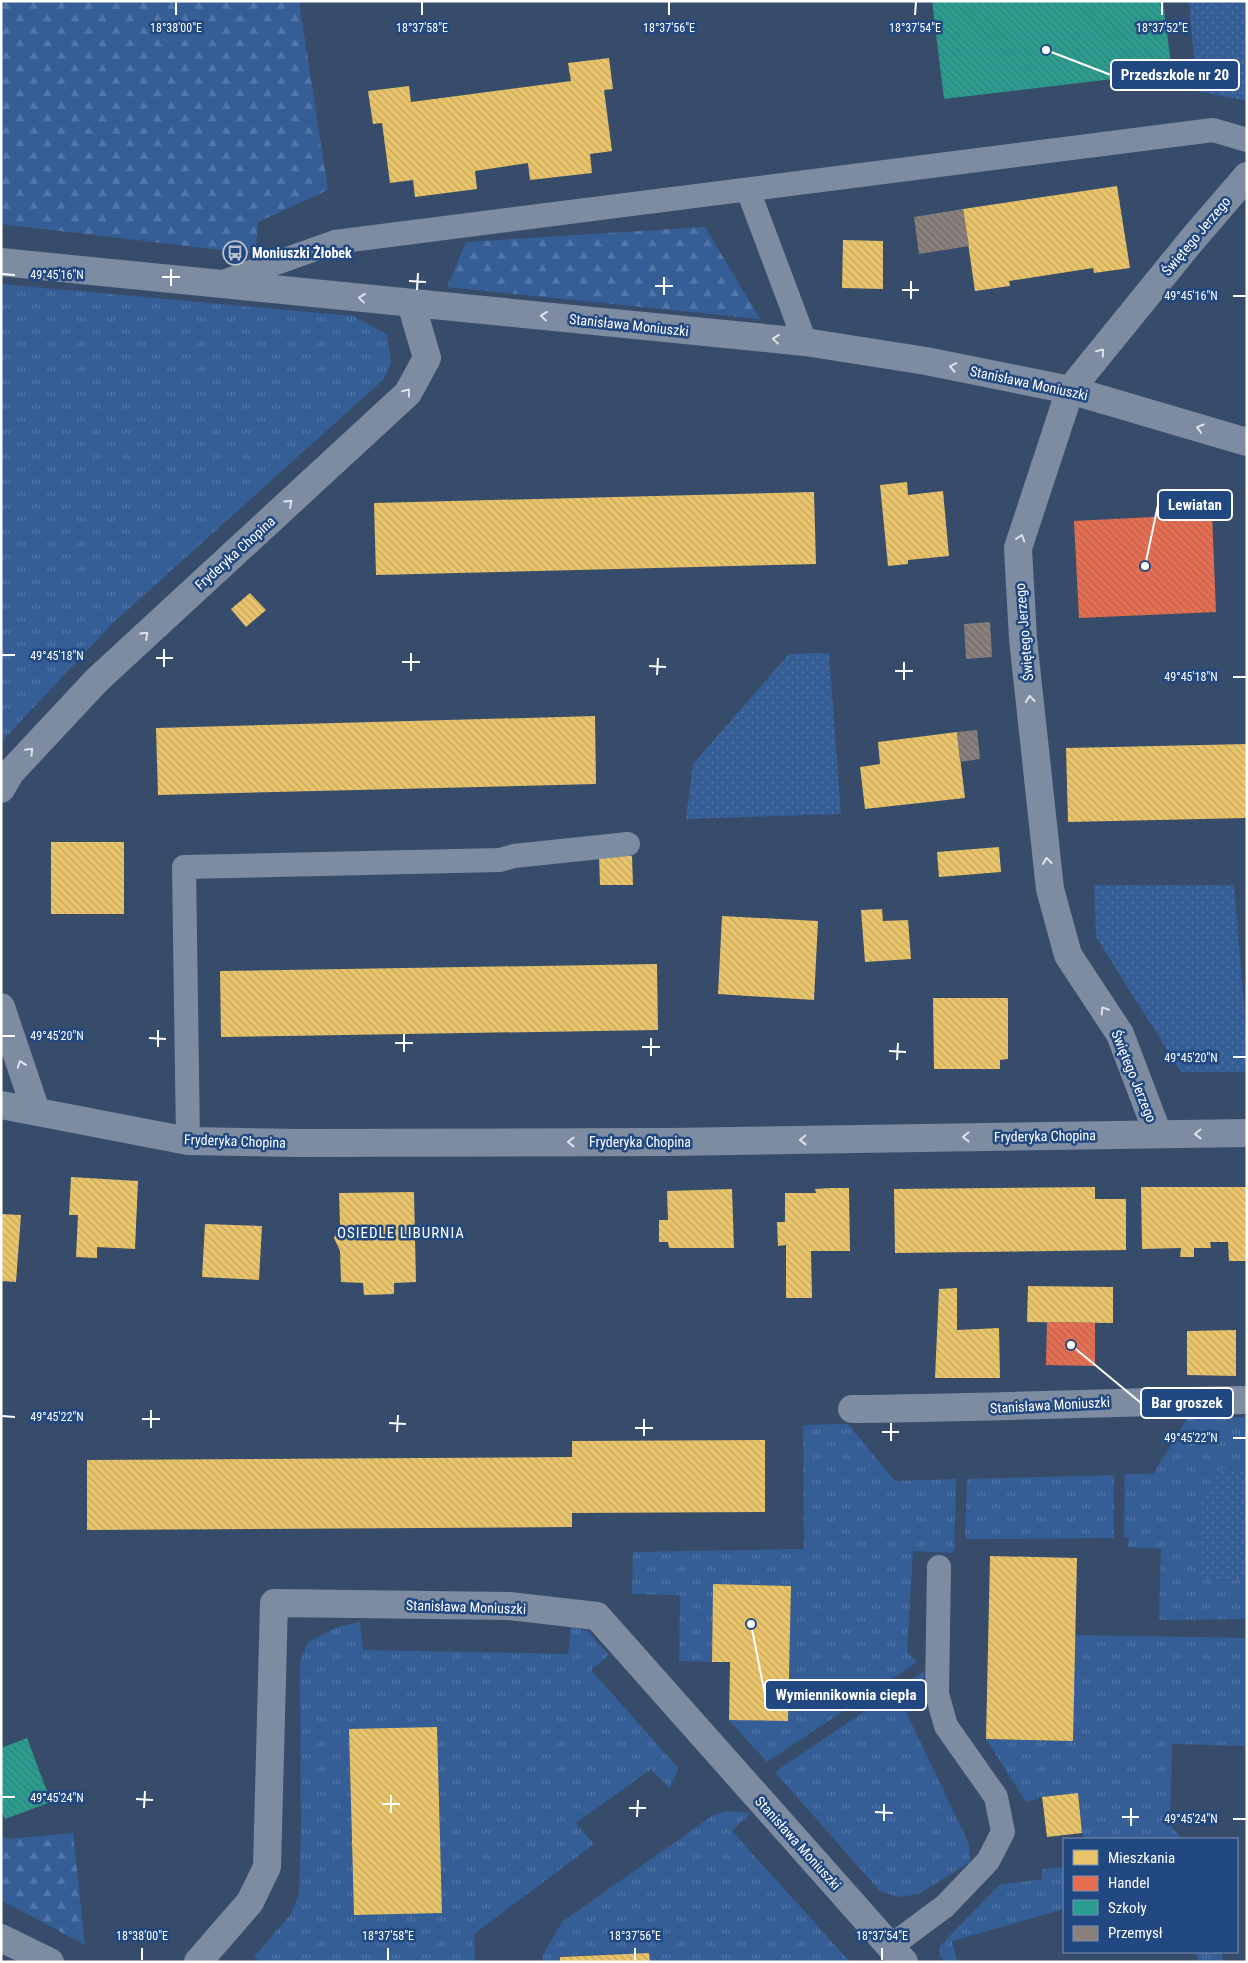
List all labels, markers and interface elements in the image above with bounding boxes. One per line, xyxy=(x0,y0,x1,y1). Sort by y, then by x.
text: 18°38'00"E xyxy=(150,21,202,35)
text: 18°37'58"E xyxy=(396,21,448,35)
text: 18°37'56"E xyxy=(643,21,695,35)
text: 18°37'54"E xyxy=(889,21,941,35)
text: 18°37'52"E xyxy=(1136,21,1188,35)
callout: Przedszkole nr 20 xyxy=(1111,60,1239,90)
text: Przedszkole nr 20 xyxy=(1121,66,1229,84)
street label: Świętego Jerzego xyxy=(1158,193,1234,279)
bus stop icon: Moniuszki Żłobek xyxy=(222,240,248,266)
place label: Moniuszki Żłobek xyxy=(252,245,352,261)
text: 49°45'16"N xyxy=(30,268,84,282)
text: 49°45'16"N xyxy=(1164,289,1218,303)
one-way arrow xyxy=(358,293,366,304)
one-way arrow xyxy=(540,311,548,322)
street label: Stanisława Moniuszki xyxy=(568,311,690,339)
one-way arrow xyxy=(771,334,779,345)
one-way arrow xyxy=(1095,349,1104,358)
one-way arrow xyxy=(949,362,958,373)
street label: Stanisława Moniuszki xyxy=(969,363,1089,403)
one-way arrow xyxy=(401,388,410,398)
one-way arrow xyxy=(1196,423,1205,433)
callout: Lewiatan xyxy=(1158,490,1232,520)
text: Lewiatan xyxy=(1168,496,1222,514)
one-way arrow xyxy=(283,500,292,509)
street label: Fryderyka Chopina xyxy=(192,513,278,593)
one-way arrow xyxy=(1016,534,1026,542)
street label: Świętego Jerzego xyxy=(1011,582,1036,682)
one-way arrow xyxy=(139,632,148,641)
text: 49°45'18"N xyxy=(30,649,84,663)
text: 49°45'18"N xyxy=(1164,670,1218,684)
one-way arrow xyxy=(1025,695,1036,703)
one-way arrow xyxy=(24,747,33,756)
one-way arrow xyxy=(1042,856,1053,864)
one-way arrow xyxy=(1101,1006,1110,1015)
street label: Świętego Jerzego xyxy=(1108,1027,1161,1124)
text: 49°45'20"N xyxy=(30,1029,84,1043)
text: 49°45'20"N xyxy=(1164,1051,1218,1065)
one-way arrow xyxy=(16,1061,26,1069)
street label: Fryderyka Chopina xyxy=(994,1127,1096,1145)
one-way arrow xyxy=(1194,1128,1202,1139)
street label: Fryderyka Chopina xyxy=(184,1131,286,1151)
one-way arrow xyxy=(961,1132,969,1142)
street label: Fryderyka Chopina xyxy=(589,1134,691,1150)
one-way arrow xyxy=(799,1135,806,1145)
one-way arrow xyxy=(566,1137,574,1147)
district label: OSIEDLE LIBURNIA xyxy=(337,1224,465,1242)
callout: Bar groszek xyxy=(1141,1388,1233,1418)
street label: Stanisława Moniuszki xyxy=(990,1394,1110,1416)
text: Bar groszek xyxy=(1151,1394,1224,1412)
text: 49°45'22"N xyxy=(30,1410,84,1424)
text: 49°45'22"N xyxy=(1164,1431,1218,1445)
street label: Stanisława Moniuszki xyxy=(406,1597,526,1617)
callout: Wymiennikownia ciepła xyxy=(765,1680,926,1710)
text: Wymiennikownia ciepła xyxy=(775,1686,917,1704)
text: 49°45'24"N xyxy=(30,1791,84,1805)
street label: Stanisława Moniuszki xyxy=(752,1793,844,1893)
text: 49°45'24"N xyxy=(1164,1812,1218,1826)
legend xyxy=(1063,1838,1238,1953)
text: Mieszkania xyxy=(1108,1849,1175,1867)
text: Handel xyxy=(1108,1874,1150,1892)
text: Szkoły xyxy=(1108,1899,1147,1917)
text: Przemysł xyxy=(1108,1924,1163,1942)
text: 18°38'00"E xyxy=(116,1929,168,1943)
text: 18°37'58"E xyxy=(362,1929,414,1943)
text: 18°37'56"E xyxy=(609,1929,661,1943)
text: 18°37'54"E xyxy=(856,1929,908,1943)

